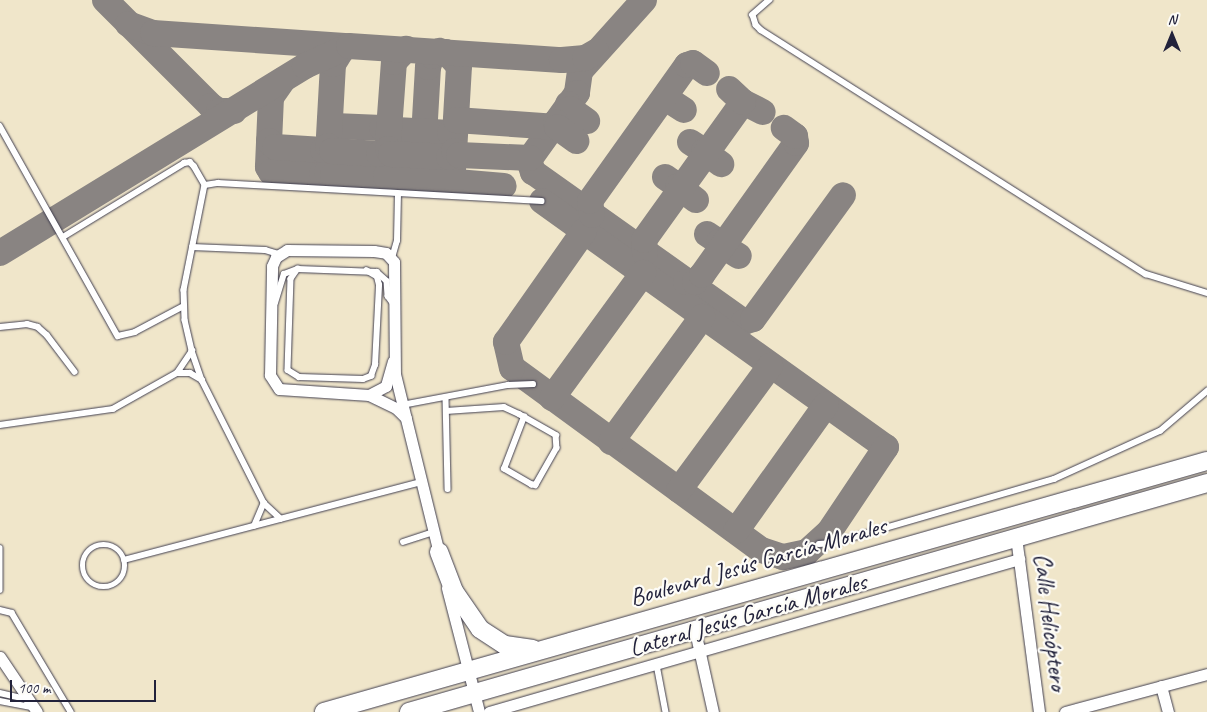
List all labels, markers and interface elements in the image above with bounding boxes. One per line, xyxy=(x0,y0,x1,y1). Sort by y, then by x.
north arrow xyxy=(1147,10,1197,60)
text: N xyxy=(1168,11,1176,28)
street label: Boulevard Jesús García Morales xyxy=(627,511,889,613)
street label: Calle Helicóptero xyxy=(1027,552,1073,692)
street label: Lateral Jesús García Morales xyxy=(626,567,870,663)
scale bar xyxy=(12,670,159,702)
text: 100 m xyxy=(18,679,50,698)

